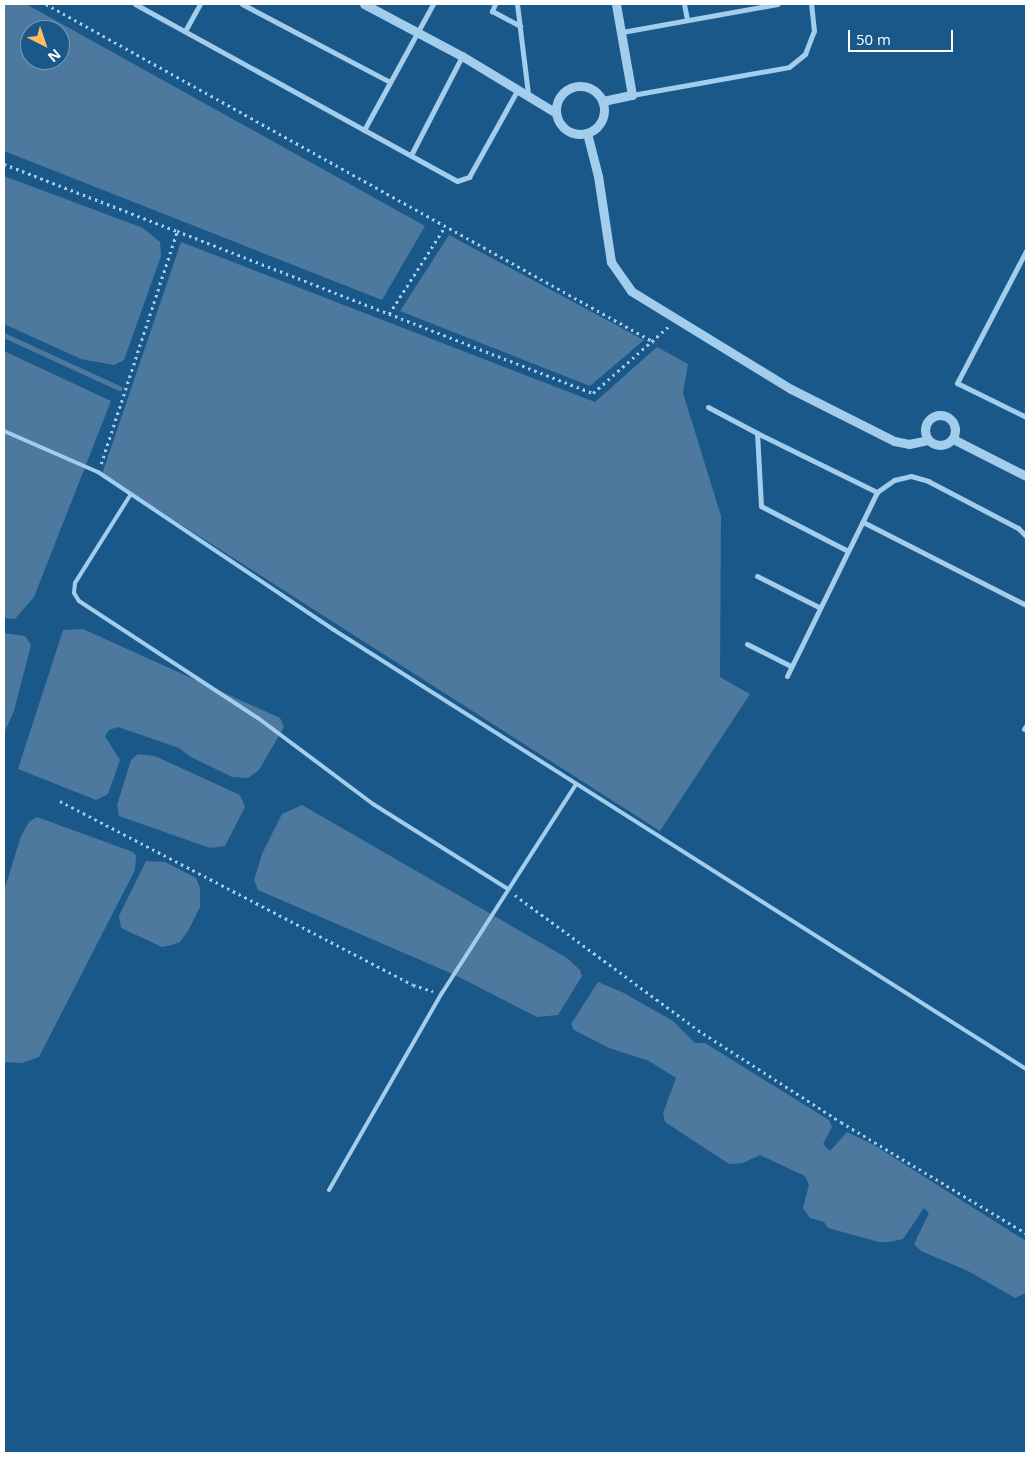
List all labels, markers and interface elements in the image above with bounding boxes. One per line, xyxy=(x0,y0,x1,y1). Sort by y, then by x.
north arrow xyxy=(20,20,70,70)
scale bar xyxy=(850,20,955,52)
text: 50 m xyxy=(856,29,891,49)
text: N xyxy=(44,45,65,67)

